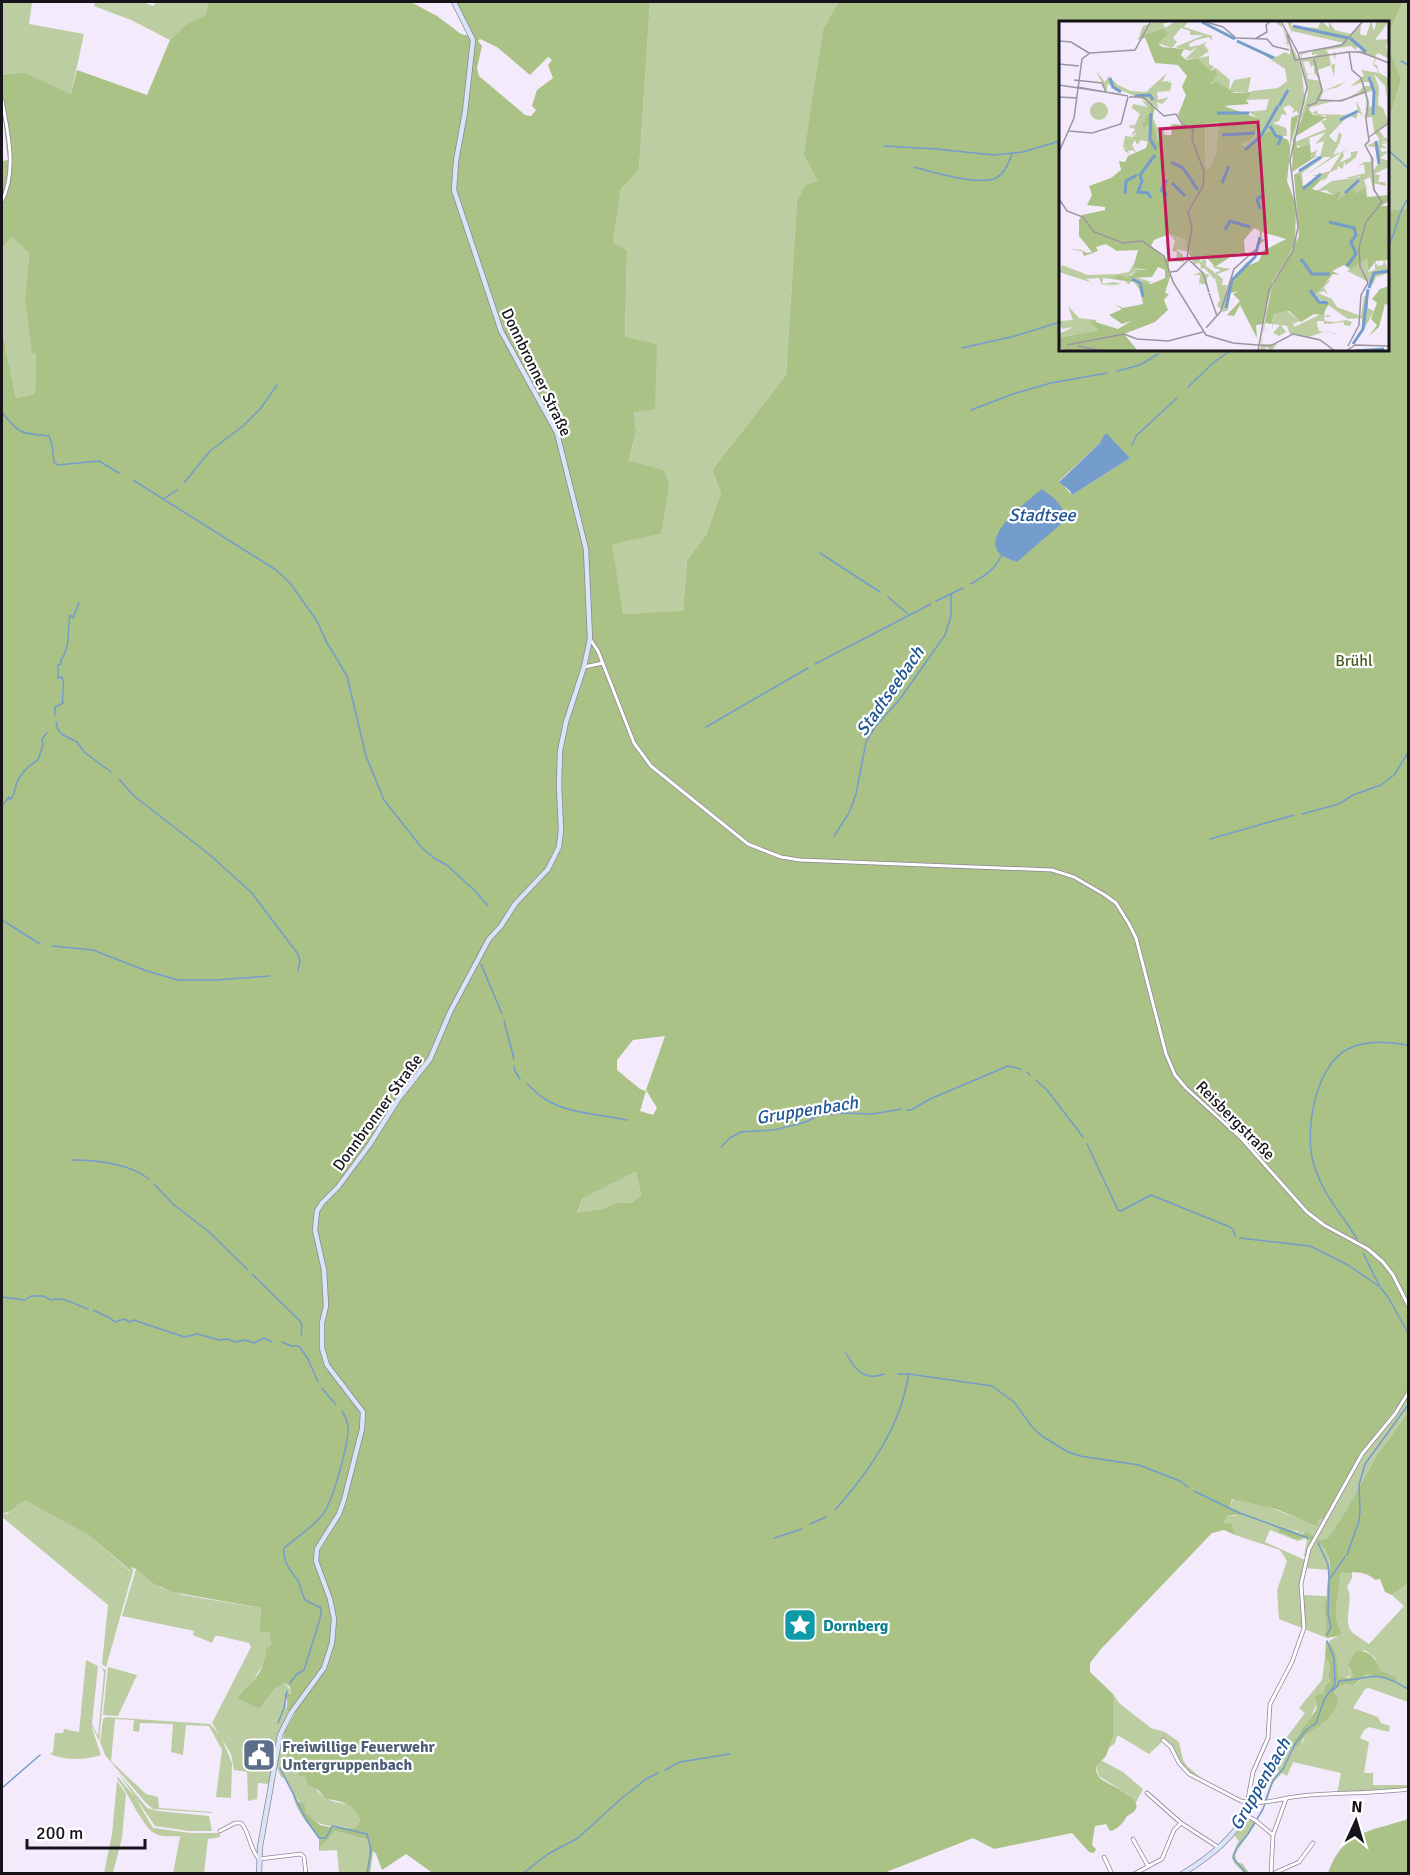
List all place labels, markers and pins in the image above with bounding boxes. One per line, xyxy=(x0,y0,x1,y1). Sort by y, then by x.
place icon: Dornberg xyxy=(782,1607,818,1643)
place label: Dornberg xyxy=(823,1616,889,1636)
public building icon: Freiwillige Feuerwehr Untergruppenbach xyxy=(241,1737,277,1773)
place label: Freiwillige Feuerwehr Untergruppenbach xyxy=(282,1737,436,1775)

